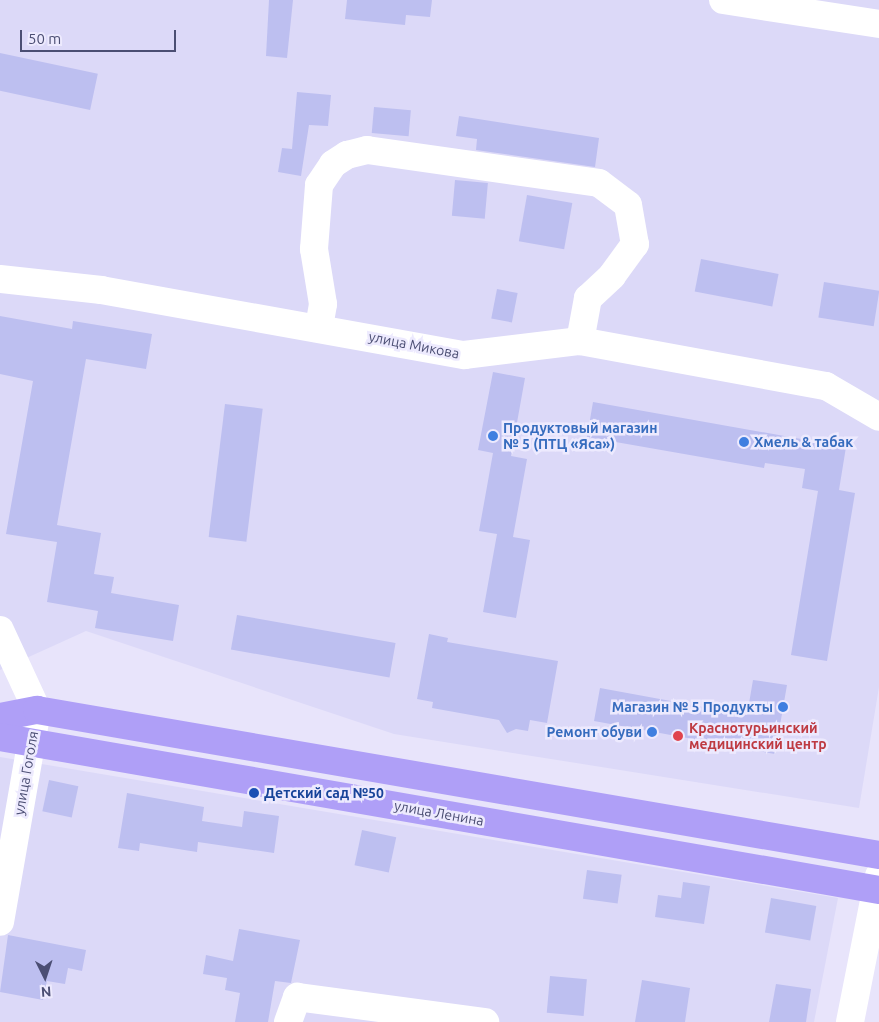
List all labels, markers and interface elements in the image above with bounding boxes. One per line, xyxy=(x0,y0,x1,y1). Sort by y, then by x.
scale bar xyxy=(22,20,179,52)
text: 50 m xyxy=(28,30,61,47)
street label: улица Микова xyxy=(367,328,461,362)
place label: Продуктовый магазин № 5 (ПТЦ «Яса») xyxy=(503,420,657,452)
marker: Продуктовый магазин № 5 (ПТЦ «Яса») xyxy=(487,430,499,442)
place label: Хмель & табак xyxy=(754,434,853,450)
marker: Хмель & табак xyxy=(738,436,750,448)
place label: Магазин № 5 Продукты xyxy=(612,699,773,715)
marker: Магазин № 5 Продукты xyxy=(777,701,789,713)
place label: Краснотурьинский медицинский центр xyxy=(689,720,827,752)
place label: Ремонт обуви xyxy=(547,724,642,740)
marker: Ремонт обуви xyxy=(646,726,658,738)
marker: Краснотурьинский медицинский центр xyxy=(671,729,685,743)
street label: улица Гоголя xyxy=(10,730,42,816)
place label: Детский сад №50 xyxy=(264,785,384,801)
marker: Детский сад №50 xyxy=(248,787,260,799)
street label: улица Ленина xyxy=(393,797,485,829)
north arrow xyxy=(20,952,70,1002)
text: N xyxy=(40,984,52,1000)

